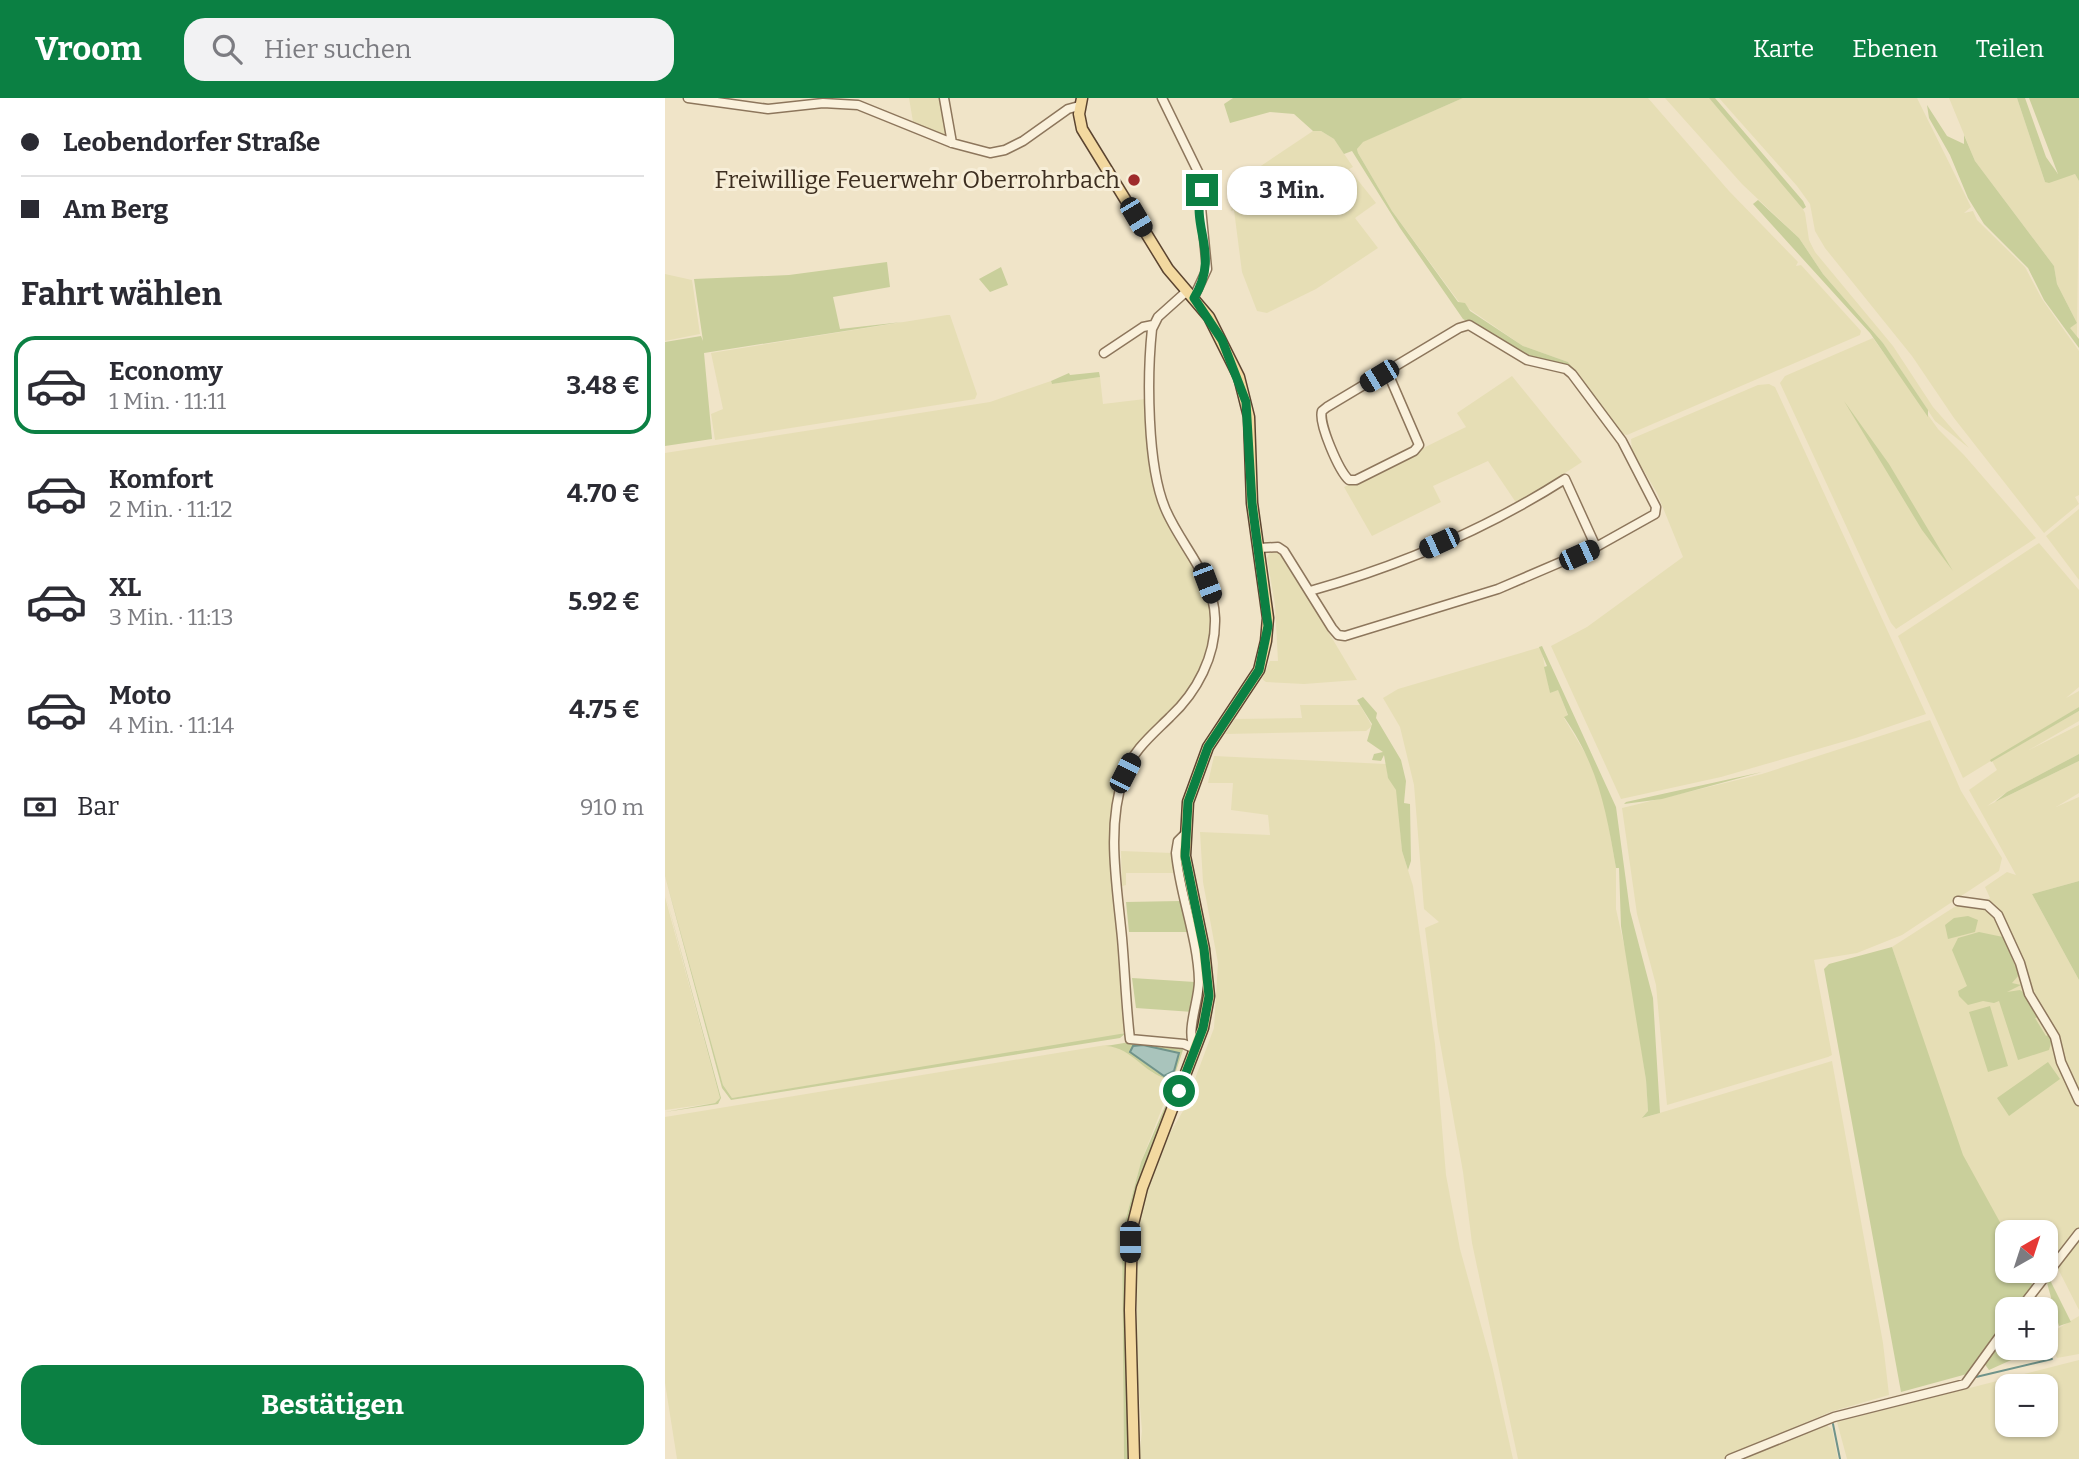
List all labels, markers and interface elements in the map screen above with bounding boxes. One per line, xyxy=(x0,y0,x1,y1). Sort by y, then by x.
search box xyxy=(184,18,674,81)
text: Vroom xyxy=(35,29,142,69)
icon: search xyxy=(208,30,246,68)
text: Hier suchen xyxy=(264,34,411,65)
text: Karte xyxy=(1753,35,1814,63)
text: Ebenen xyxy=(1852,35,1938,63)
text: Teilen xyxy=(1976,35,2044,63)
text: Leobendorfer Straße xyxy=(63,127,320,158)
place label: Freiwillige Feuerwehr Oberrohrbach xyxy=(715,166,1120,194)
callout: 3 Min. xyxy=(1227,166,1356,214)
marker: Freiwillige Feuerwehr Oberrohrbach xyxy=(1126,172,1142,188)
route end xyxy=(1186,174,1218,206)
text: 3 Min. xyxy=(1259,176,1325,204)
text: Am Berg xyxy=(63,194,168,225)
car xyxy=(1117,194,1156,240)
text: Fahrt wählen xyxy=(21,275,222,313)
icon: car xyxy=(25,354,88,417)
text: Economy xyxy=(109,356,223,387)
car xyxy=(1356,356,1403,396)
text: 3.48 € xyxy=(566,370,640,401)
text: 1 Min. · 11:11 xyxy=(109,387,226,415)
icon: car xyxy=(25,462,88,525)
text: Komfort xyxy=(109,464,214,495)
text: 4.70 € xyxy=(567,478,640,509)
text: 2 Min. · 11:12 xyxy=(109,495,232,523)
car xyxy=(1416,525,1463,561)
car xyxy=(1556,537,1603,573)
car xyxy=(1190,560,1225,606)
icon: car xyxy=(25,570,88,633)
text: XL xyxy=(109,572,141,603)
text: 5.92 € xyxy=(568,586,640,617)
text: 3 Min. · 11:13 xyxy=(109,603,234,631)
icon: car xyxy=(25,678,88,741)
text: Moto xyxy=(109,680,171,711)
text: 4.75 € xyxy=(569,694,640,725)
text: 4 Min. · 11:14 xyxy=(109,711,234,739)
car xyxy=(1107,750,1144,796)
icon: cash xyxy=(21,788,59,826)
text: Bar xyxy=(77,791,119,822)
text: 910 m xyxy=(580,793,644,821)
route start xyxy=(1163,1075,1195,1107)
north arrow xyxy=(1995,1220,2058,1283)
map controls xyxy=(1995,1220,2058,1437)
car xyxy=(1120,1221,1141,1263)
button: + xyxy=(1995,1297,2058,1360)
button: Bestätigen xyxy=(21,1365,644,1445)
button: − xyxy=(1995,1374,2058,1437)

